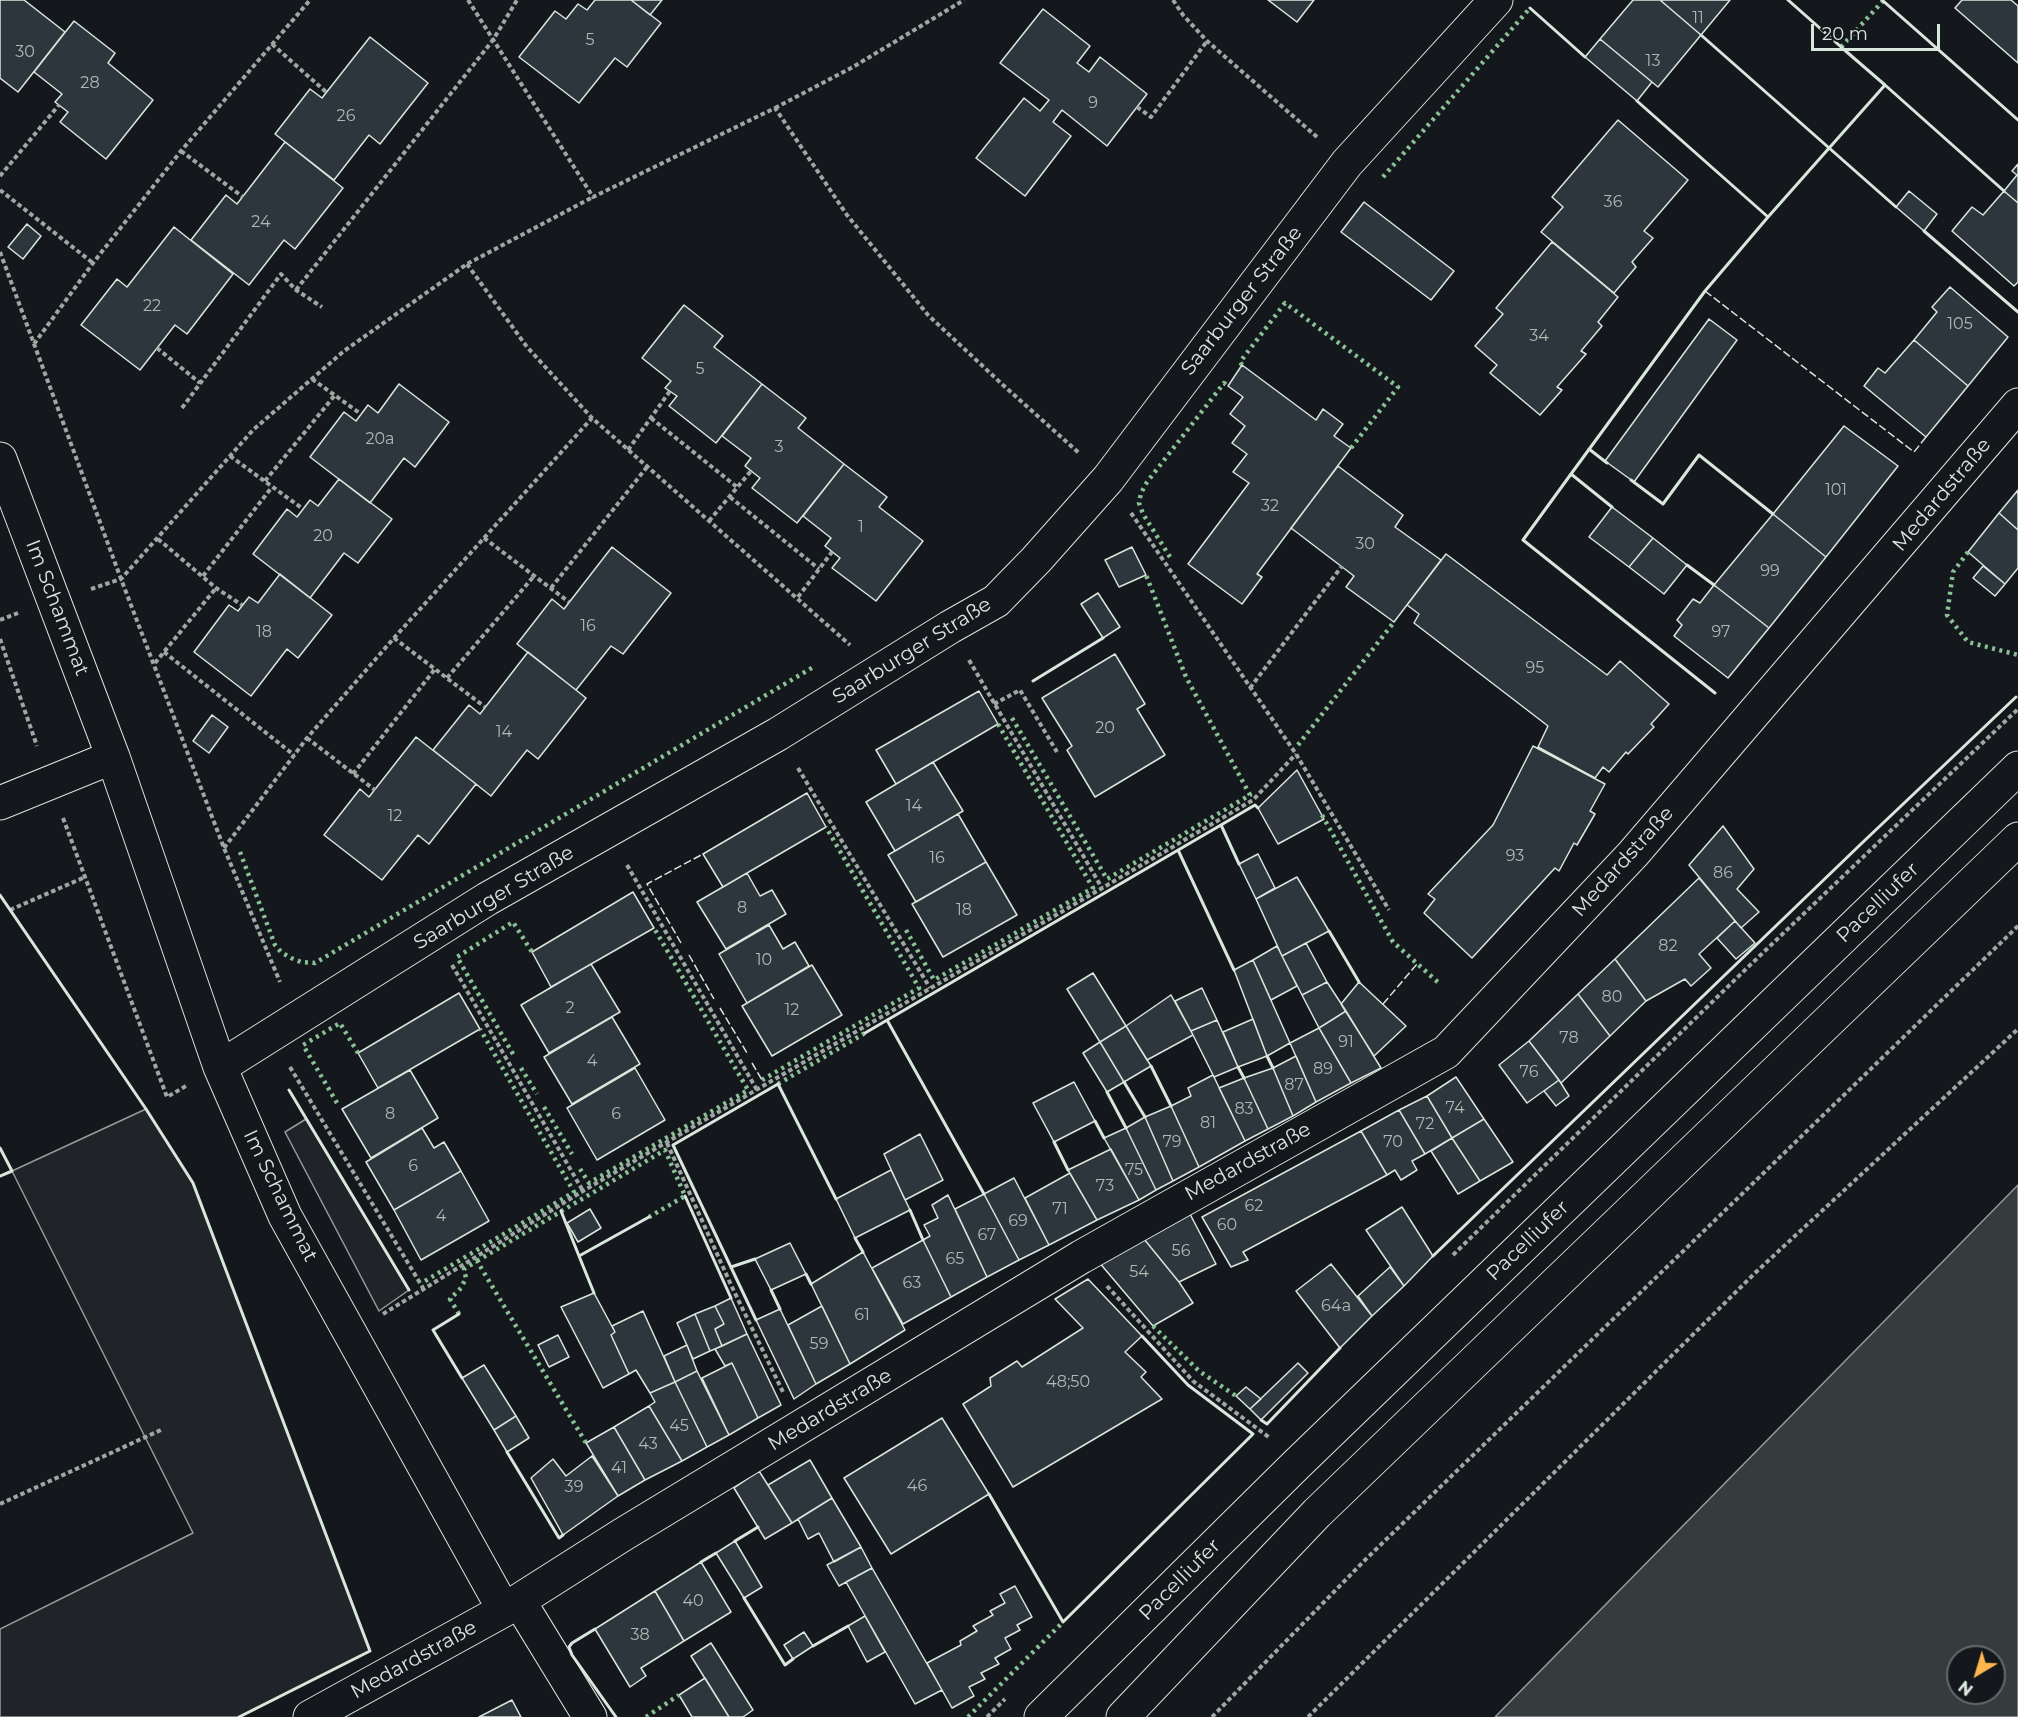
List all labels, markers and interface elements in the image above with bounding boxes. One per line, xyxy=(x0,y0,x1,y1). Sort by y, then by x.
house number: 11 xyxy=(1692,8,1704,28)
scale bar xyxy=(1814,12,1943,50)
text: 20 m xyxy=(1822,23,1868,45)
house number: 5 xyxy=(585,30,595,50)
house number: 30 xyxy=(15,42,35,62)
house number: 13 xyxy=(1646,51,1660,71)
house number: 28 xyxy=(80,73,100,93)
house number: 9 xyxy=(1088,93,1098,113)
house number: 26 xyxy=(337,106,355,126)
house number: 36 xyxy=(1604,192,1622,212)
house number: 24 xyxy=(251,212,271,232)
street label: Saarburger Straße xyxy=(1176,222,1308,380)
house number: 22 xyxy=(143,296,161,316)
house number: 105 xyxy=(1947,314,1973,334)
house number: 34 xyxy=(1529,326,1549,346)
house number: 5 xyxy=(695,359,705,379)
house number: 20a xyxy=(365,429,395,449)
street label: Medardstraße xyxy=(1888,434,1996,556)
house number: 3 xyxy=(774,437,784,457)
house number: 101 xyxy=(1825,480,1847,500)
house number: 32 xyxy=(1261,496,1279,516)
house number: 1 xyxy=(858,517,864,537)
house number: 20 xyxy=(313,526,333,546)
house number: 30 xyxy=(1355,534,1375,554)
street label: Im Schammat xyxy=(20,537,94,679)
house number: 99 xyxy=(1760,561,1780,581)
street label: Saarburger Straße xyxy=(828,592,996,710)
house number: 16 xyxy=(580,616,596,636)
house number: 18 xyxy=(256,622,272,642)
house number: 97 xyxy=(1711,622,1731,642)
house number: 95 xyxy=(1526,658,1544,678)
house number: 20 xyxy=(1095,718,1115,738)
house number: 14 xyxy=(496,722,512,742)
house number: 14 xyxy=(906,796,922,816)
street label: Medardstraße xyxy=(1567,802,1679,922)
house number: 12 xyxy=(388,806,402,826)
street label: Saarburger Straße xyxy=(410,841,578,955)
house number: 93 xyxy=(1506,846,1524,866)
house number: 16 xyxy=(929,848,945,868)
street label: Pacelliufer xyxy=(1832,858,1924,948)
house number: 86 xyxy=(1713,863,1733,883)
house number: 8 xyxy=(737,898,747,918)
house number: 18 xyxy=(956,900,972,920)
house number: 82 xyxy=(1658,936,1678,956)
house number: 10 xyxy=(756,950,772,970)
house number: 80 xyxy=(1602,987,1622,1007)
house number: 2 xyxy=(565,998,575,1018)
house number: 12 xyxy=(785,1000,799,1020)
house number: 78 xyxy=(1559,1028,1579,1048)
house number: 91 xyxy=(1338,1032,1354,1052)
house number: 4 xyxy=(587,1051,597,1071)
house number: 89 xyxy=(1313,1059,1333,1079)
house number: 76 xyxy=(1520,1062,1538,1082)
house number: 87 xyxy=(1284,1075,1304,1095)
house number: 74 xyxy=(1446,1098,1464,1118)
house number: 83 xyxy=(1234,1099,1254,1119)
house number: 8 xyxy=(385,1104,395,1124)
house number: 6 xyxy=(611,1104,621,1124)
house number: 81 xyxy=(1200,1113,1216,1133)
house number: 72 xyxy=(1416,1114,1434,1134)
street label: Medardstraße xyxy=(1181,1118,1315,1206)
street label: Im Schammat xyxy=(238,1126,322,1266)
house number: 79 xyxy=(1162,1132,1182,1152)
house number: 70 xyxy=(1383,1132,1403,1152)
house number: 6 xyxy=(408,1156,418,1176)
house number: 75 xyxy=(1125,1160,1143,1180)
house number: 73 xyxy=(1096,1176,1114,1196)
house number: 62 xyxy=(1245,1196,1263,1216)
street label: Pacelliufer xyxy=(1482,1196,1574,1286)
house number: 71 xyxy=(1052,1199,1068,1219)
house number: 4 xyxy=(436,1206,446,1226)
house number: 69 xyxy=(1008,1211,1028,1231)
house number: 60 xyxy=(1217,1215,1237,1235)
house number: 67 xyxy=(977,1225,997,1245)
house number: 56 xyxy=(1172,1241,1190,1261)
house number: 65 xyxy=(946,1249,964,1269)
house number: 54 xyxy=(1129,1262,1149,1282)
house number: 63 xyxy=(903,1273,921,1293)
house number: 64a xyxy=(1321,1296,1351,1316)
house number: 61 xyxy=(854,1305,870,1325)
house number: 59 xyxy=(810,1334,828,1354)
street label: Medardstraße xyxy=(764,1364,896,1456)
house number: 48;50 xyxy=(1046,1372,1090,1392)
house number: 45 xyxy=(669,1416,689,1436)
house number: 43 xyxy=(638,1434,658,1454)
house number: 41 xyxy=(611,1458,627,1478)
house number: 46 xyxy=(907,1476,927,1496)
house number: 39 xyxy=(565,1477,583,1497)
street label: Pacelliufer xyxy=(1134,1534,1226,1626)
house number: 40 xyxy=(682,1591,704,1611)
street label: Medardstraße xyxy=(347,1616,481,1704)
house number: 38 xyxy=(630,1625,650,1645)
north arrow xyxy=(1946,1645,2006,1705)
text: N xyxy=(1955,1677,1977,1699)

